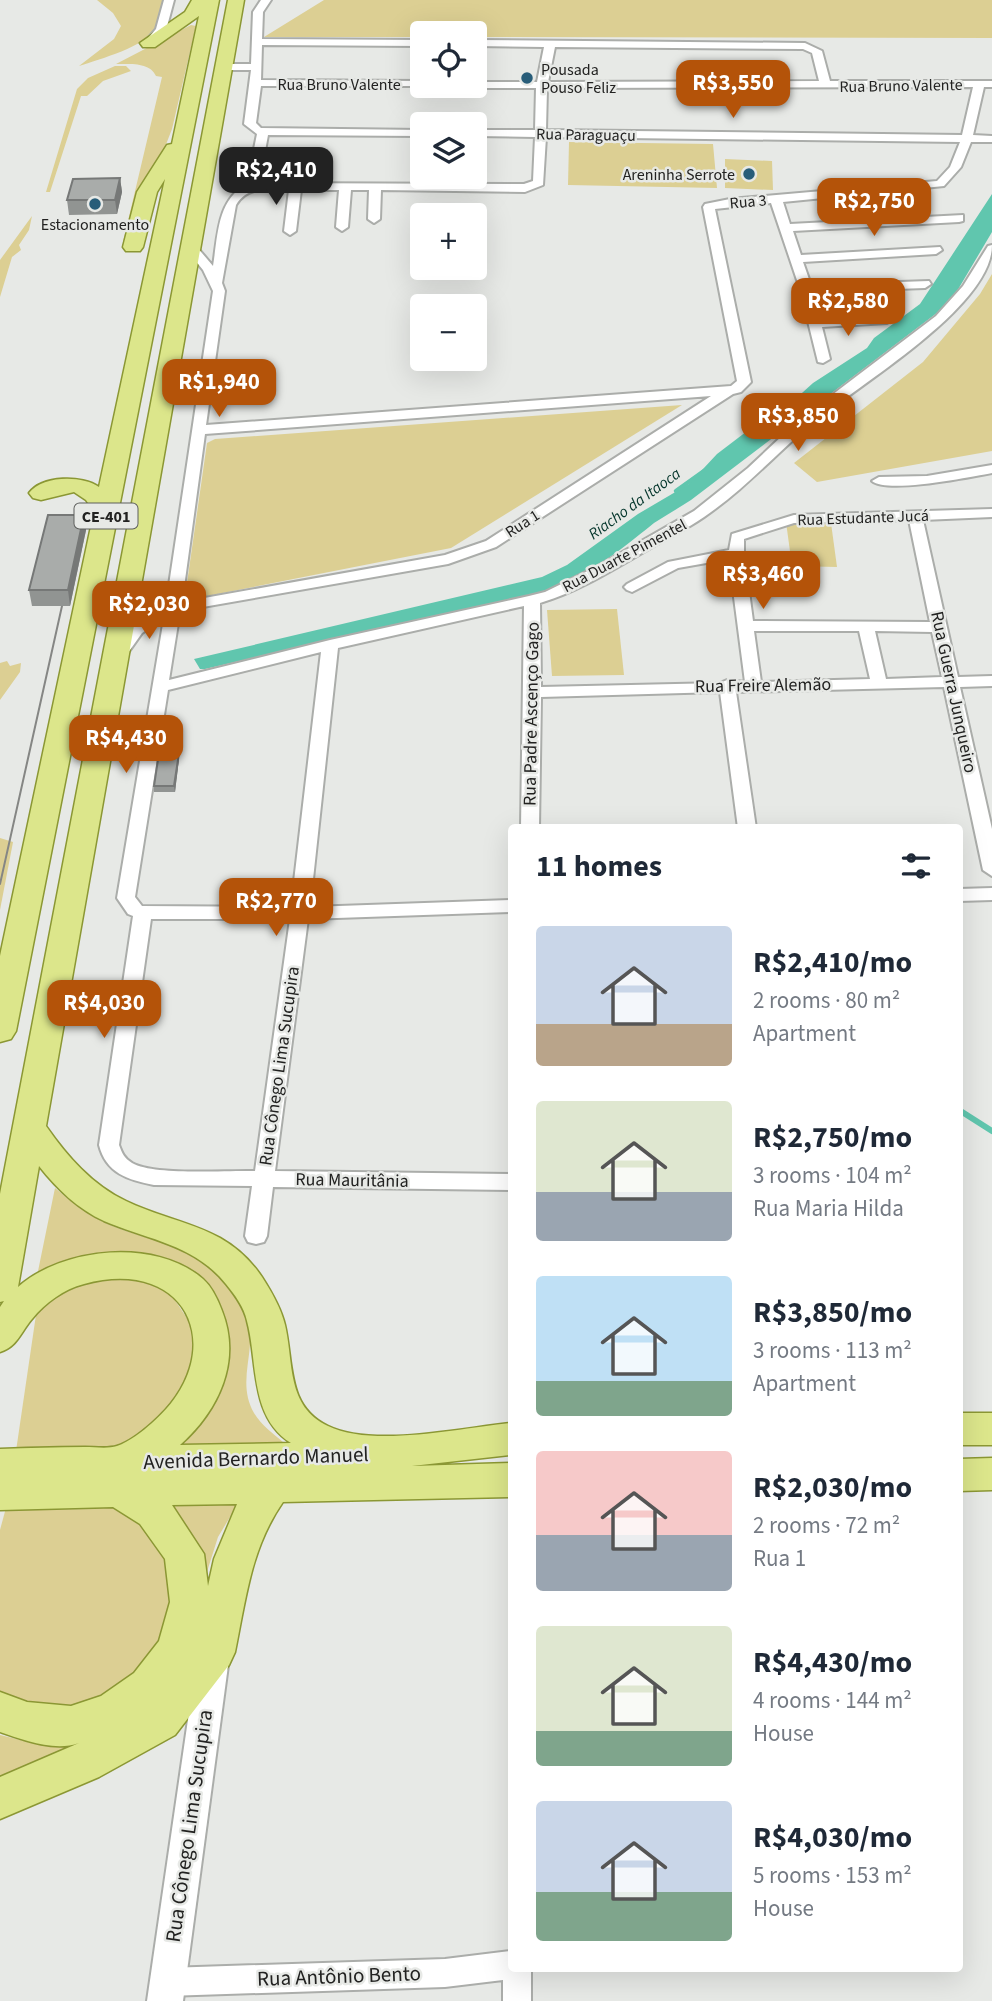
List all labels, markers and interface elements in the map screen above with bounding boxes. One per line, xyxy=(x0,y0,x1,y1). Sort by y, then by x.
map controls xyxy=(410,21,487,371)
button: locate xyxy=(410,21,487,98)
place label: Pousada Pouso Feliz xyxy=(541,59,616,99)
pin: R$3,550 xyxy=(668,60,798,120)
text: R$3,550 xyxy=(692,66,774,99)
marker: Pousada Pouso Feliz xyxy=(519,70,535,86)
street label: Rua Bruno Valente xyxy=(277,74,401,96)
street label: Rua Bruno Valente xyxy=(839,74,963,98)
button: layers xyxy=(410,112,487,189)
street label: Rua Paraguaçu xyxy=(536,123,636,147)
pin: R$2,410 xyxy=(211,148,341,207)
text: R$2,410 xyxy=(235,153,317,186)
place label: Areninha Serrote xyxy=(623,164,735,186)
marker: Areninha Serrote xyxy=(741,166,757,182)
pin: R$2,750 xyxy=(809,178,939,238)
text: R$2,750 xyxy=(833,184,915,217)
street label: Rua 3 xyxy=(729,189,768,215)
marker: Estacionamento xyxy=(87,196,103,212)
button: + xyxy=(410,203,487,280)
place label: Estacionamento xyxy=(41,214,149,236)
pin: R$2,580 xyxy=(783,278,913,338)
text: R$2,580 xyxy=(807,284,889,317)
button: − xyxy=(410,294,487,371)
pin: R$1,940 xyxy=(154,360,284,419)
text: R$1,940 xyxy=(178,365,260,398)
pin: R$3,850 xyxy=(733,393,863,453)
text: R$3,850 xyxy=(757,399,839,432)
water label: Riacho da Itaoca xyxy=(584,462,686,545)
road number: CE-401 xyxy=(74,503,138,528)
street label: Rua 1 xyxy=(501,505,544,543)
street label: Rua Estudante Jucá xyxy=(797,505,929,531)
street label: Rua Duarte Pimentel xyxy=(559,514,690,598)
pin: R$3,460 xyxy=(698,552,828,611)
text: R$3,460 xyxy=(722,557,804,590)
pin: R$2,030 xyxy=(84,582,214,641)
text: R$2,030 xyxy=(108,587,190,620)
street label: Rua Guerra Junqueiro xyxy=(924,609,983,775)
street label: Rua Padre Ascenço Gago xyxy=(517,622,546,806)
street label: Rua Freire Alemão xyxy=(695,672,831,699)
pin: R$4,430 xyxy=(61,716,191,775)
text: R$4,430 xyxy=(85,721,167,754)
text: 11 homes xyxy=(536,845,662,888)
icon: filters xyxy=(897,847,935,885)
pin: R$2,770 xyxy=(211,878,341,938)
text: R$2,770 xyxy=(235,884,317,917)
text: R$2,410/mo xyxy=(753,941,912,984)
icon: home xyxy=(592,954,676,1038)
street label: Rua Cônego Lima Sucupira xyxy=(253,965,306,1167)
pin: R$4,030 xyxy=(39,981,169,1040)
text: 2 rooms · 80 m² xyxy=(753,984,900,1017)
text: R$4,030 xyxy=(63,986,145,1019)
text: Apartment xyxy=(753,1017,856,1050)
text: R$2,750/mo xyxy=(753,1116,912,1159)
icon: home xyxy=(592,1129,676,1213)
text: 3 rooms · 104 m² xyxy=(753,1159,912,1192)
street label: Rua Mauritânia xyxy=(295,1167,409,1194)
text: Rua Maria Hilda xyxy=(753,1192,904,1225)
text: R$3,850/mo xyxy=(753,1291,912,1334)
icon: home xyxy=(592,1304,676,1388)
text: 3 rooms · 113 m² xyxy=(753,1334,912,1367)
text: Apartment xyxy=(753,1367,856,1400)
street label: Avenida Bernardo Manuel xyxy=(143,1439,369,1477)
text: R$2,030/mo xyxy=(753,1466,912,1509)
icon: home xyxy=(592,1479,676,1563)
text: 2 rooms · 72 m² xyxy=(753,1509,900,1542)
text: Rua 1 xyxy=(753,1542,806,1575)
text: R$4,430/mo xyxy=(753,1641,912,1684)
icon: home xyxy=(592,1654,676,1738)
text: 4 rooms · 144 m² xyxy=(753,1684,912,1717)
street label: Rua Cônego Lima Sucupira xyxy=(158,1708,220,1944)
text: House xyxy=(753,1717,814,1750)
text: R$4,030/mo xyxy=(753,1816,912,1859)
icon: home xyxy=(592,1829,676,1913)
text: 5 rooms · 153 m² xyxy=(753,1859,912,1892)
text: House xyxy=(753,1892,814,1925)
street label: Rua Antônio Bento xyxy=(257,1958,421,1994)

